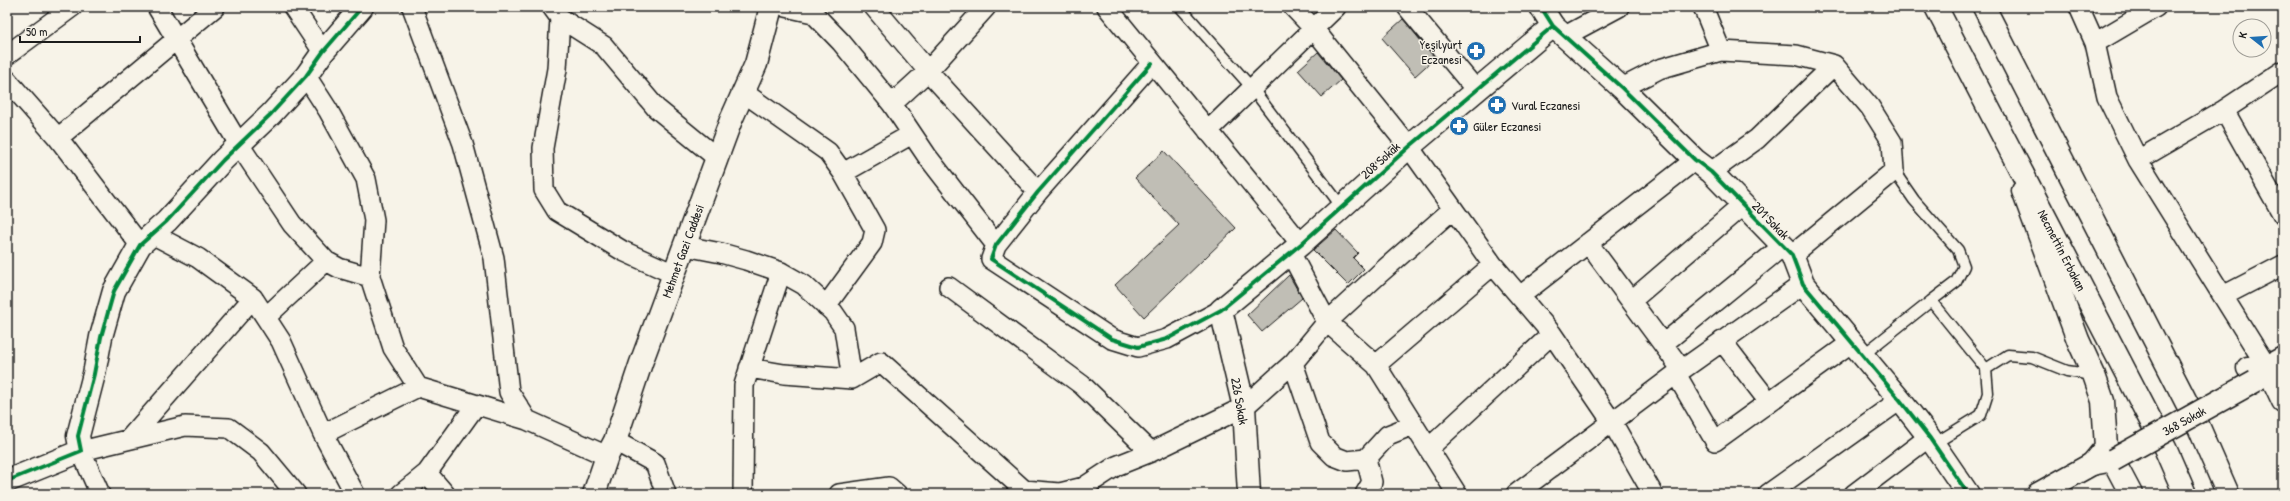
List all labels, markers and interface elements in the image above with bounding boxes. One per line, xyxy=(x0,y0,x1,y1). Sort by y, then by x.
scale bar xyxy=(20,18,140,44)
north arrow xyxy=(2232,18,2272,58)
text: 50 m xyxy=(26,23,47,40)
text: K xyxy=(2235,30,2250,40)
place label: Yeşilyurt Eczanesi xyxy=(1420,35,1463,68)
pharmacy icon: Yeşilyurt Eczanesi xyxy=(1465,40,1487,62)
pharmacy icon: Vural Eczanesi xyxy=(1486,94,1508,116)
place label: Vural Eczanesi xyxy=(1511,96,1580,114)
pharmacy icon: Güler Eczanesi xyxy=(1448,115,1470,137)
place label: Güler Eczanesi xyxy=(1473,117,1541,135)
street label: 208 Sokak xyxy=(1356,137,1404,183)
street label: 201 Sokak xyxy=(1748,197,1794,243)
street label: Mehmet Gazi Caddesi xyxy=(657,202,708,300)
street label: Necmettin Erbakan xyxy=(2034,206,2091,294)
street label: 226 Sokak xyxy=(1227,376,1253,427)
street label: 368 Sokak xyxy=(2159,401,2209,440)

